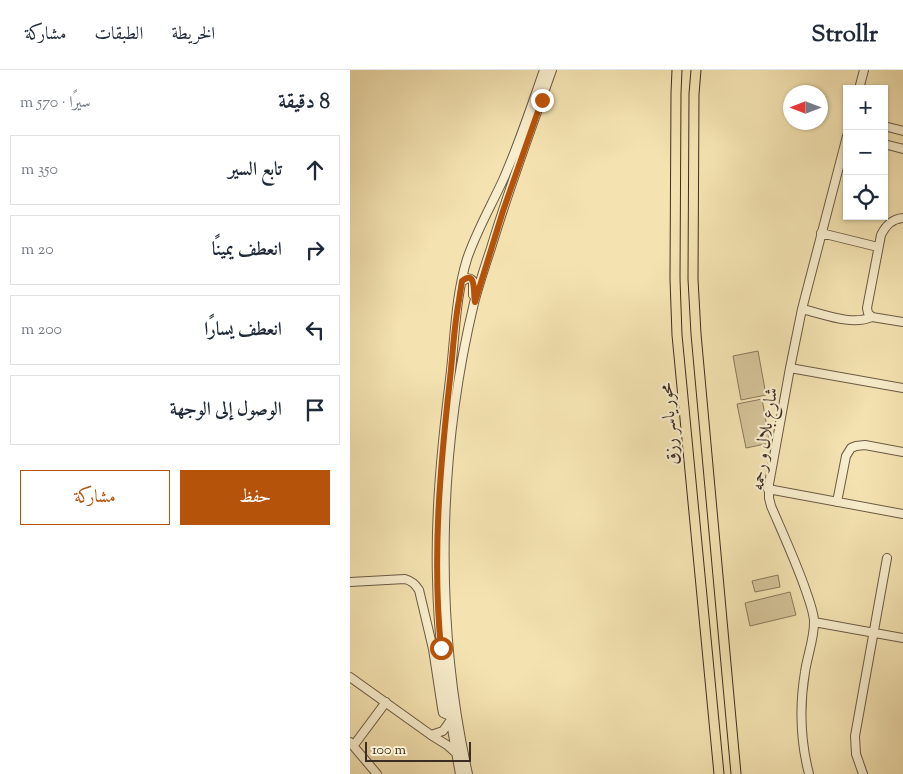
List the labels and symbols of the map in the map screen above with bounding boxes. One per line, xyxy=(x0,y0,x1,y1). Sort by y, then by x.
north arrow xyxy=(783,85,828,130)
route end xyxy=(531,89,554,112)
street label: محور ياسر رزق xyxy=(654,382,688,466)
street label: شارع بلال و رحمه xyxy=(746,386,786,492)
route start xyxy=(430,637,453,660)
scale bar xyxy=(365,739,471,762)

